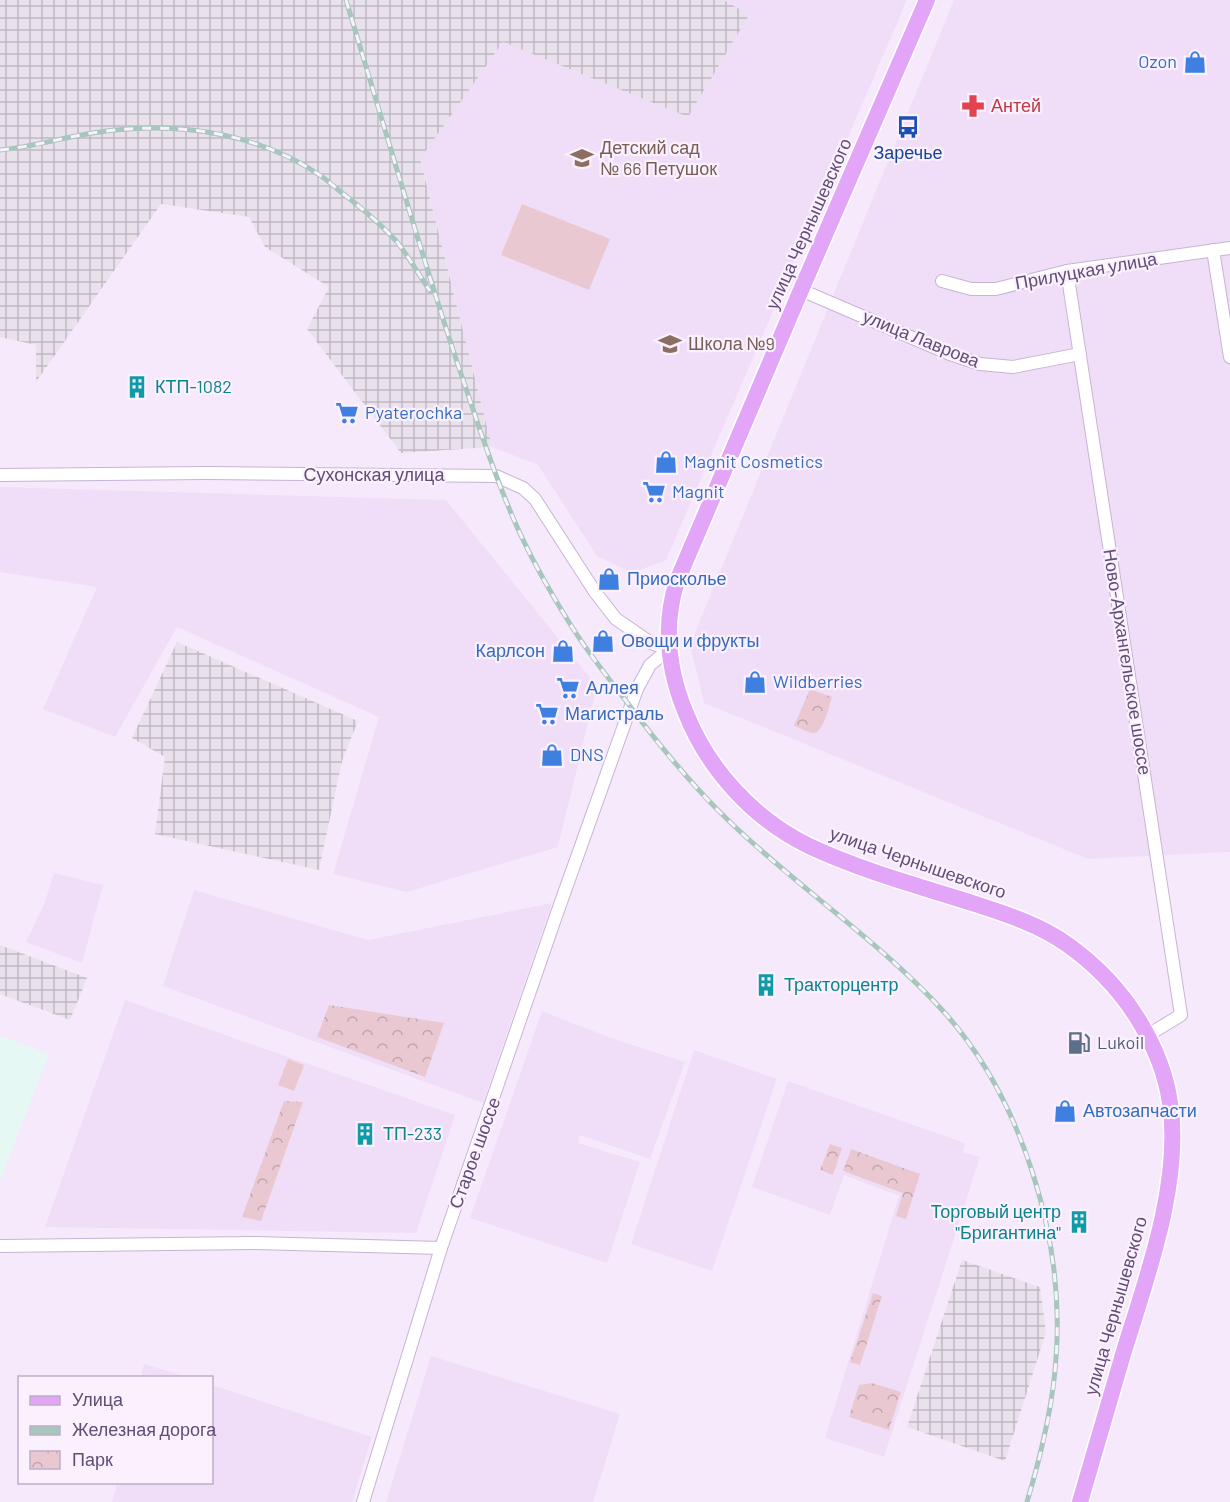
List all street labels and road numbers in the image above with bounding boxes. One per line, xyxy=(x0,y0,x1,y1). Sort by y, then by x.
street label: улица Чернышевского xyxy=(760,135,856,313)
street label: Прилуцкая улица xyxy=(1013,247,1160,293)
street label: улица Лаврова xyxy=(860,305,984,372)
street label: Сухонская улица xyxy=(304,463,445,485)
street label: Ново-Архангельское шоссе xyxy=(1099,547,1157,776)
street label: улица Чернышевского xyxy=(827,822,1009,903)
street label: Старое шоссе xyxy=(444,1094,504,1211)
street label: улица Чернышевского xyxy=(1079,1214,1151,1398)

